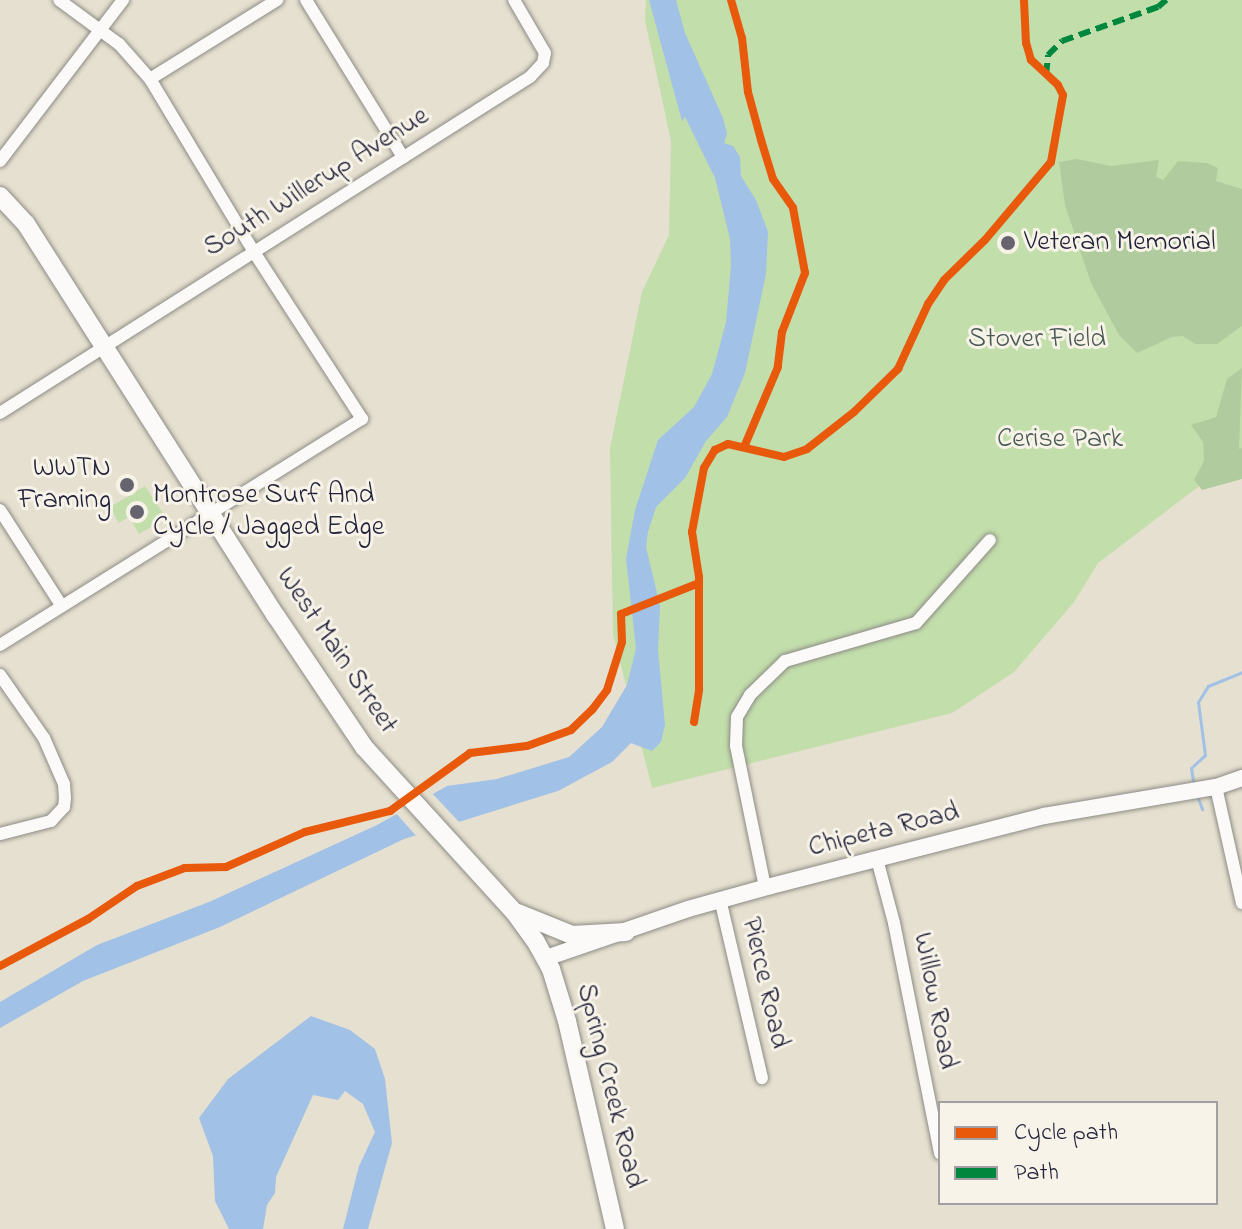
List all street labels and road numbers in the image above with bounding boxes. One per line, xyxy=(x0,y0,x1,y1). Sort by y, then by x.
street label: South Willerup Avenue xyxy=(198,100,436,266)
street label: West Main Street xyxy=(268,561,404,741)
street label: Chipeta Road xyxy=(805,796,963,866)
street label: Pierce Road xyxy=(733,914,795,1052)
street label: Willow Road xyxy=(904,930,964,1072)
street label: Spring Creek Road xyxy=(567,980,651,1192)

